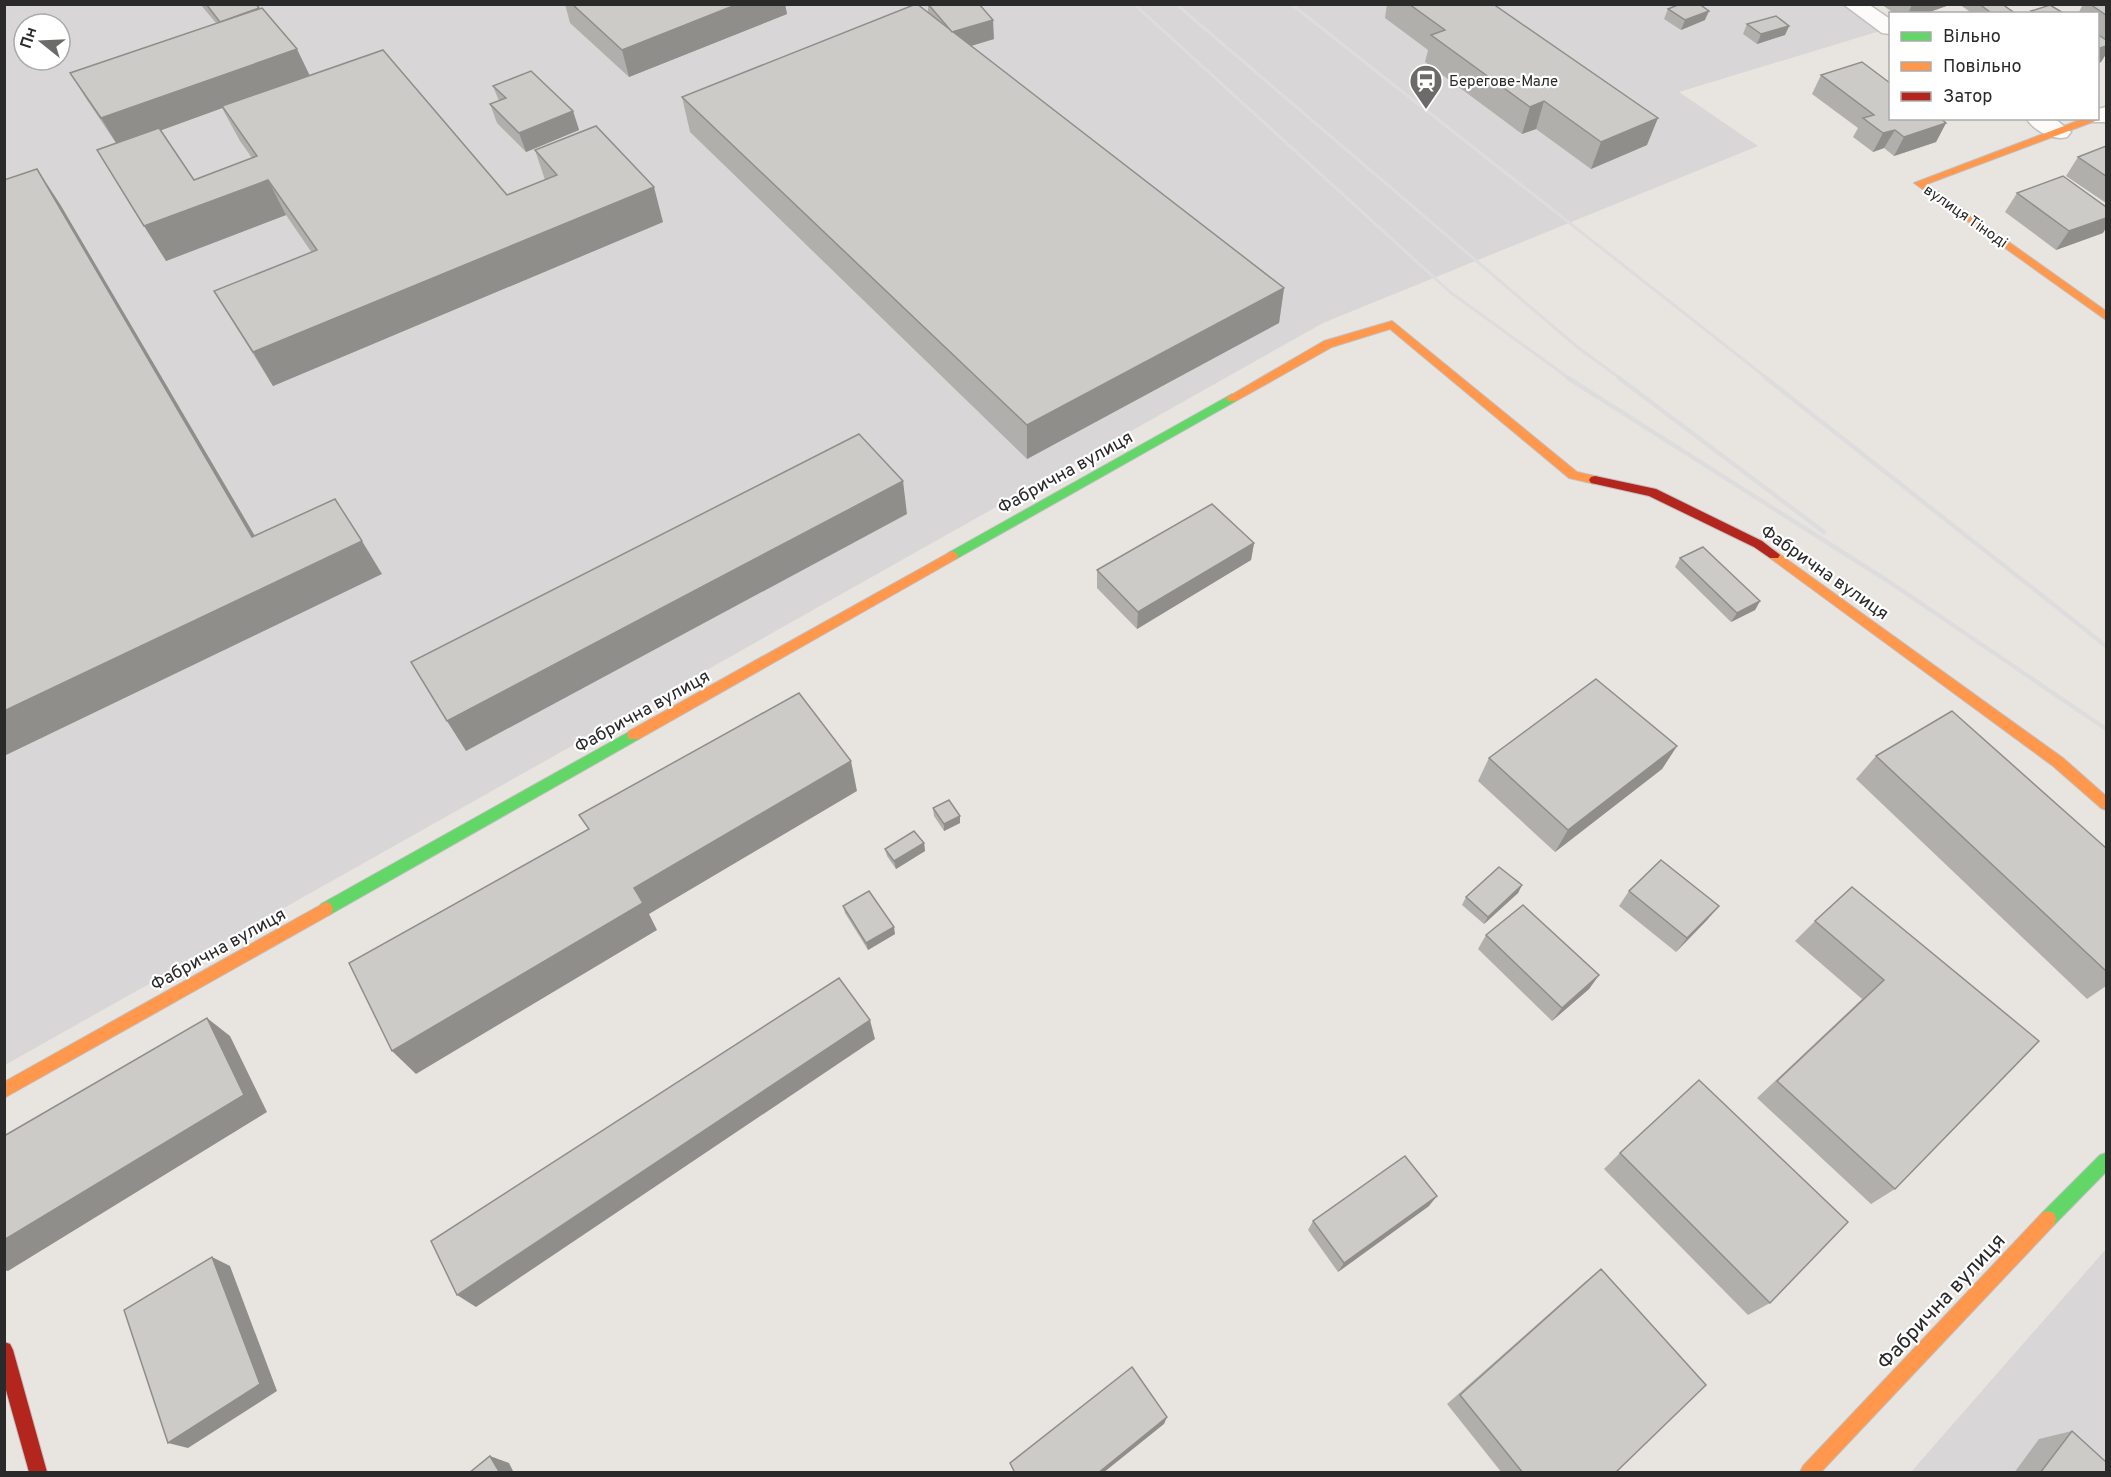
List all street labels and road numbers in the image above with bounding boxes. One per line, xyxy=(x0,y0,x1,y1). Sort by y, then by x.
street label: вулиця Тіноді xyxy=(1919,181,2011,253)
street label: Фабрична вулиця xyxy=(994,427,1138,520)
street label: Фабрична вулиця xyxy=(1755,520,1893,626)
street label: Фабрична вулиця xyxy=(571,666,715,759)
street label: Фабрична вулиця xyxy=(147,904,291,997)
street label: Фабрична вулиця xyxy=(1872,1228,2012,1376)

